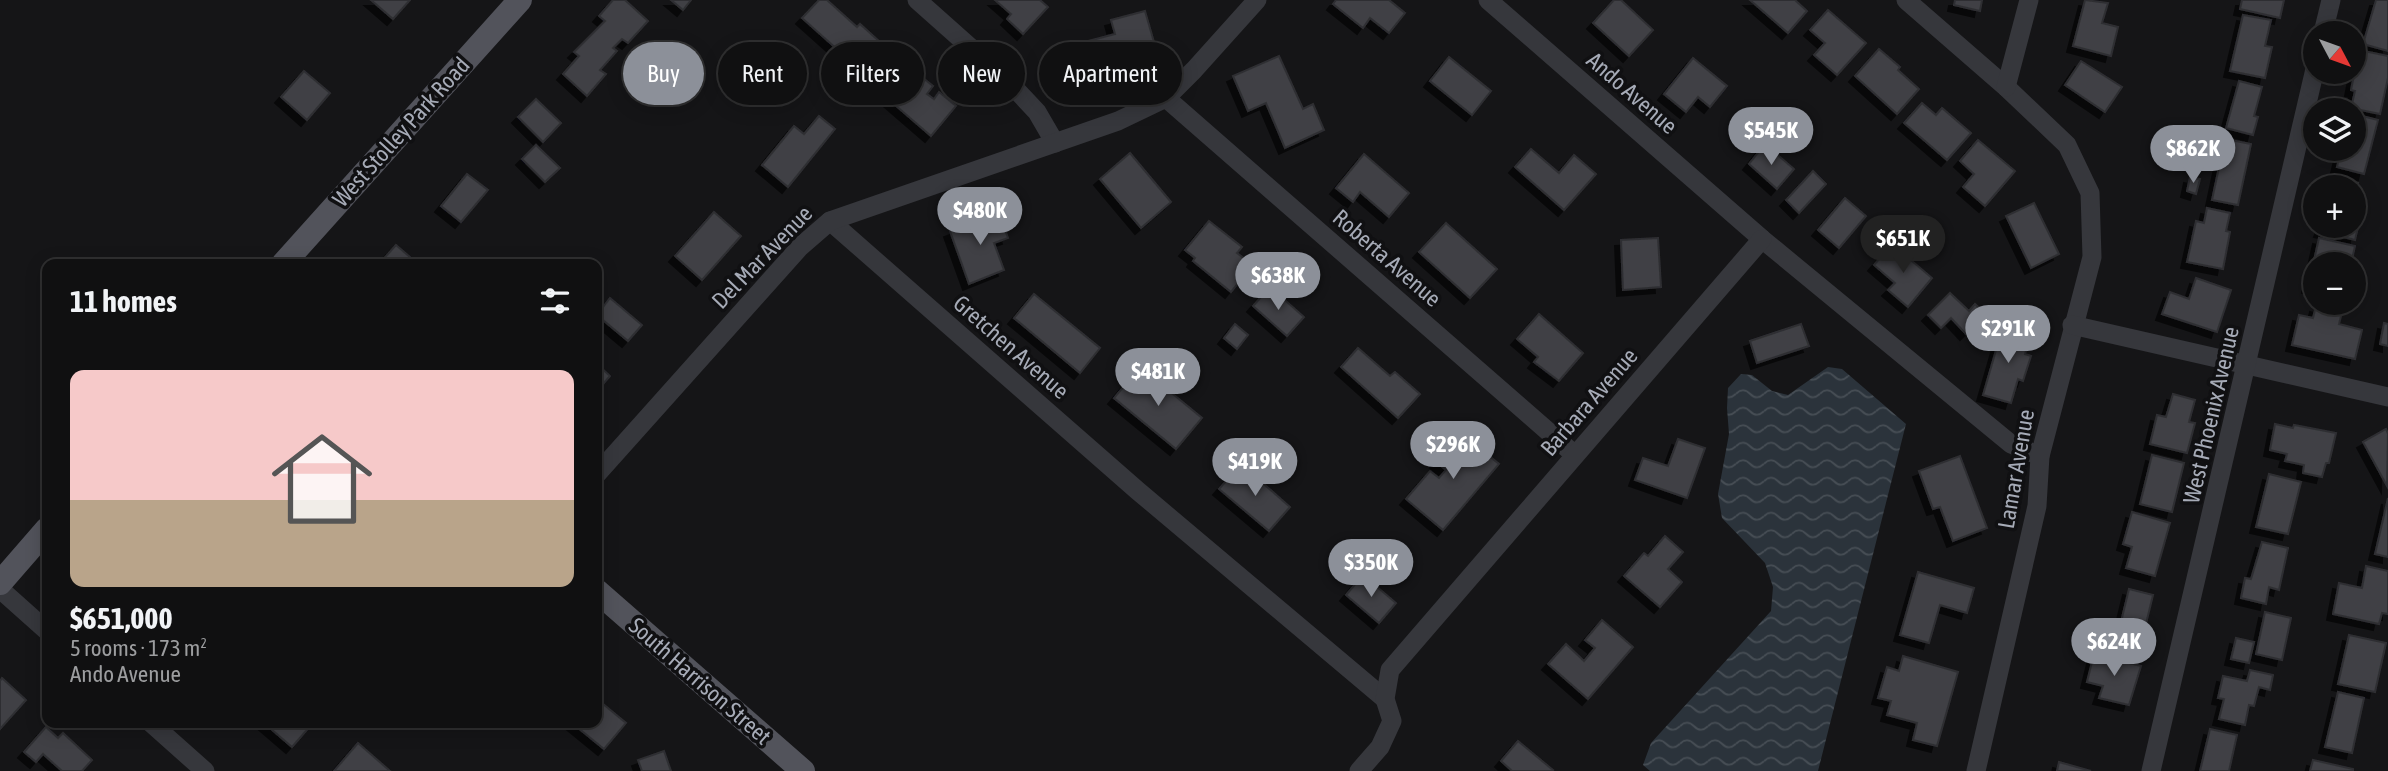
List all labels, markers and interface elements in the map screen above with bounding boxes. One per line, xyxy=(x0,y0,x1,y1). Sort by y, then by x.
north arrow xyxy=(2303,21,2366,84)
map controls xyxy=(2303,21,2366,315)
chip: Buy xyxy=(623,42,704,105)
chip: Rent xyxy=(718,42,807,105)
chip: Filters xyxy=(821,42,924,105)
chip: New xyxy=(938,42,1025,105)
chip: Apartment xyxy=(1039,42,1182,105)
street label: Ando Avenue xyxy=(1582,47,1682,139)
street label: West Stolley Park Road xyxy=(327,52,475,212)
button: layers xyxy=(2303,98,2366,161)
pin: $545K xyxy=(1722,108,1820,167)
text: $545K xyxy=(1744,117,1798,143)
pin: $862K xyxy=(2144,125,2242,185)
text: $862K xyxy=(2166,135,2220,161)
button: + xyxy=(2303,175,2366,238)
pin: $480K xyxy=(931,188,1029,247)
text: $480K xyxy=(953,197,1007,223)
street label: Del Mar Avenue xyxy=(707,200,817,314)
street label: Roberta Avenue xyxy=(1328,204,1446,312)
pin: $651K xyxy=(1854,216,1952,275)
text: $651K xyxy=(1876,225,1930,251)
pin: $638K xyxy=(1229,252,1327,312)
button: − xyxy=(2303,252,2366,315)
text: $638K xyxy=(1251,262,1305,288)
icon: filters xyxy=(536,282,574,320)
text: 11 homes xyxy=(70,284,177,318)
street label: Gretchen Avenue xyxy=(948,290,1074,404)
pin: $291K xyxy=(1959,306,2057,365)
text: $291K xyxy=(1981,315,2035,341)
street label: West Phoenix Avenue xyxy=(2178,324,2244,506)
street label: Barbara Avenue xyxy=(1535,343,1643,461)
pin: $481K xyxy=(1109,348,1207,408)
text: $481K xyxy=(1131,358,1185,384)
street label: Lamar Avenue xyxy=(1993,407,2039,531)
icon: home xyxy=(259,416,385,542)
pin: $296K xyxy=(1404,421,1502,481)
text: $296K xyxy=(1426,431,1480,457)
pin: $419K xyxy=(1206,438,1304,498)
text: $419K xyxy=(1228,448,1282,474)
pin: $350K xyxy=(1322,540,1420,599)
text: $350K xyxy=(1344,549,1398,575)
text: $651,000 xyxy=(70,601,173,635)
street label: South Harrison Street xyxy=(624,612,776,750)
pin: $624K xyxy=(2065,618,2163,678)
text: $624K xyxy=(2087,628,2141,654)
text: 5 rooms · 173 m² xyxy=(70,635,207,661)
text: Ando Avenue xyxy=(70,661,181,687)

